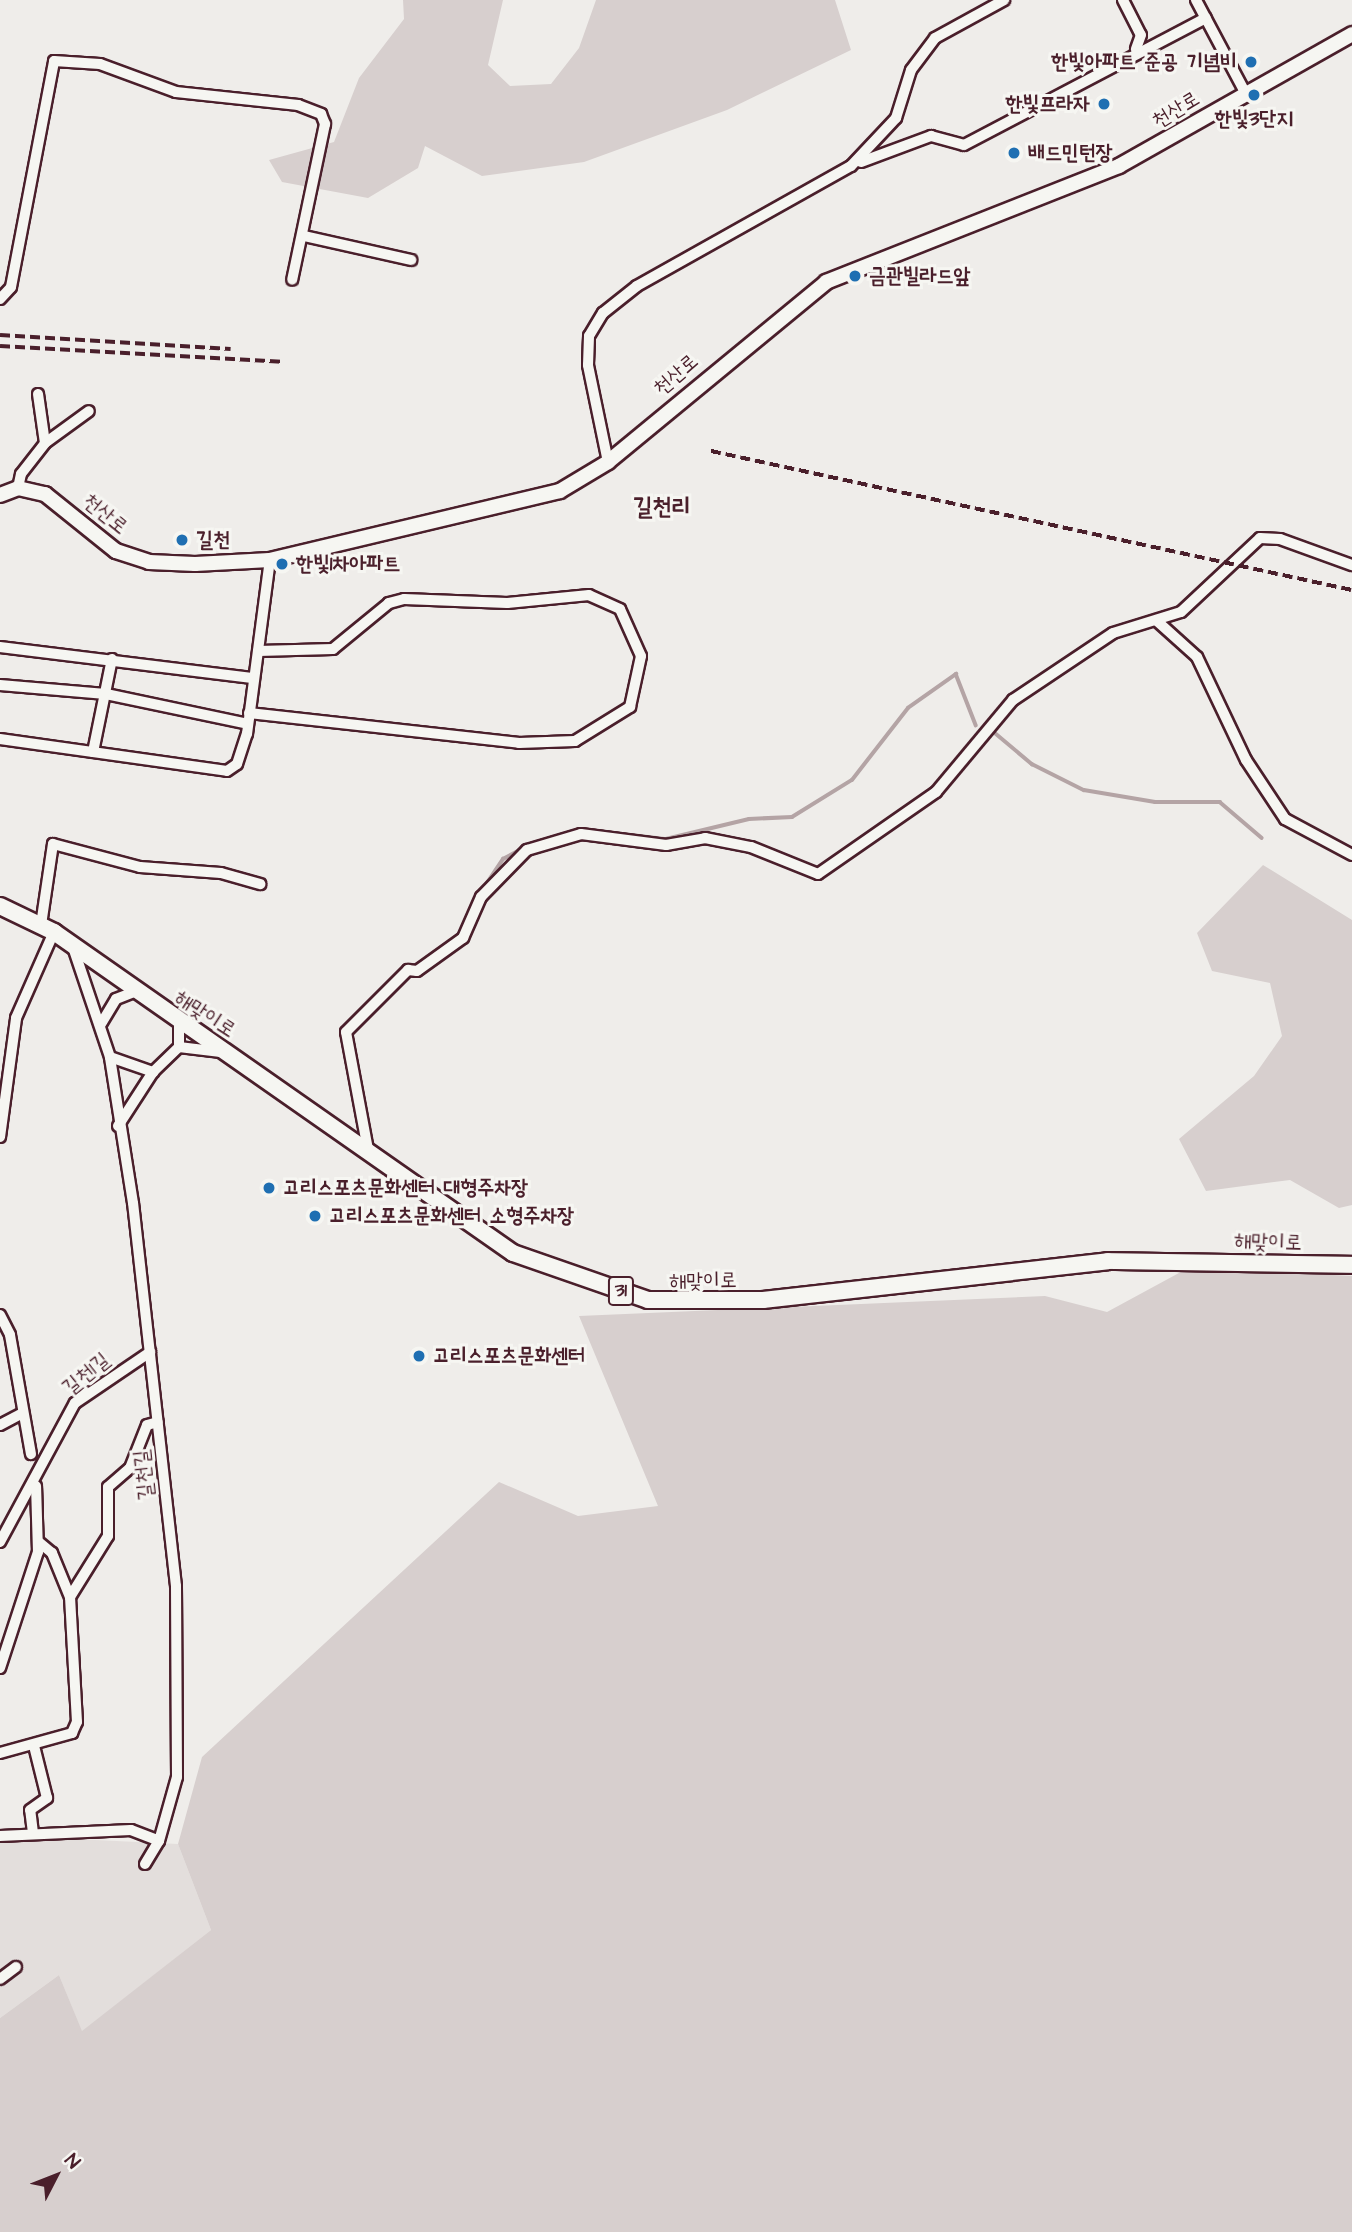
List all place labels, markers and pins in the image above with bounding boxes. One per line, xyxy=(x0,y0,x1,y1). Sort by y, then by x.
place label: 한빛아파트 준공 기념비 xyxy=(1051,49,1237,75)
marker: 한빛아파트 준공 기념비 xyxy=(1243,54,1259,70)
marker: 한빛3단지 xyxy=(1246,87,1262,103)
place label: 한빛프라자 xyxy=(1006,91,1090,117)
marker: 한빛프라자 xyxy=(1096,96,1112,112)
place label: 한빛3단지 xyxy=(1215,106,1293,132)
place label: 배드민턴장 xyxy=(1028,140,1112,166)
marker: 배드민턴장 xyxy=(1006,145,1022,161)
place label: 금관빌라드앞 xyxy=(869,263,970,289)
marker: 금관빌라드앞 xyxy=(847,268,863,284)
place label: 길천 xyxy=(196,527,230,553)
marker: 길천 xyxy=(174,532,190,548)
place label: 한빛1차아파트 xyxy=(296,551,400,577)
marker: 한빛1차아파트 xyxy=(274,556,290,572)
place label: 고리스포츠문화센터 대형주차장 xyxy=(283,1175,528,1201)
marker: 고리스포츠문화센터 대형주차장 xyxy=(261,1180,277,1196)
place label: 고리스포츠문화센터 소형주차장 xyxy=(329,1203,574,1229)
marker: 고리스포츠문화센터 소형주차장 xyxy=(307,1208,323,1224)
place label: 고리스포츠문화센터 xyxy=(433,1343,585,1369)
marker: 고리스포츠문화센터 xyxy=(411,1348,427,1364)

